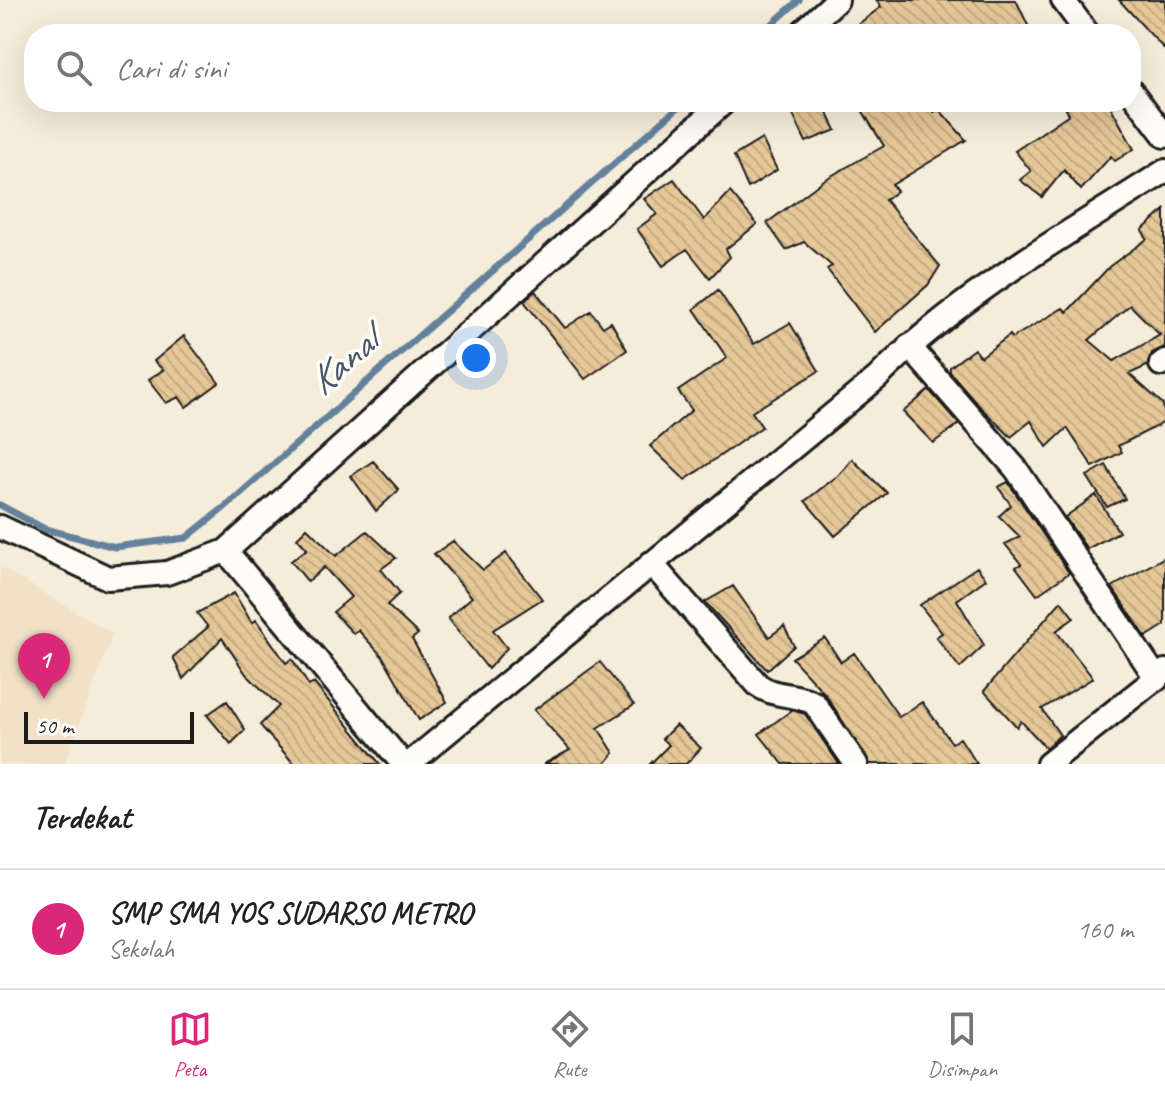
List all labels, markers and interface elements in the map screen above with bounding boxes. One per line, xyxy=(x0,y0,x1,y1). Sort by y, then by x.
search box xyxy=(24,24,1141,112)
icon: search xyxy=(52,46,96,90)
text: Cari di sini xyxy=(116,49,227,87)
water label: Kanal xyxy=(297,310,397,406)
your location xyxy=(456,338,496,378)
pin: 1 xyxy=(18,633,70,699)
scale bar xyxy=(24,708,194,744)
text: 50 m xyxy=(36,712,73,740)
text: Terdekat xyxy=(32,795,131,838)
text: SMP SMA YOS SUDARSO METRO xyxy=(108,894,472,932)
text: 1 xyxy=(52,913,64,946)
text: 160 m xyxy=(1077,913,1133,946)
text: Sekolah xyxy=(108,932,174,965)
tab: Peta xyxy=(168,1007,212,1083)
tab: Rute xyxy=(548,1007,592,1083)
tab: Disimpan xyxy=(928,1007,997,1083)

